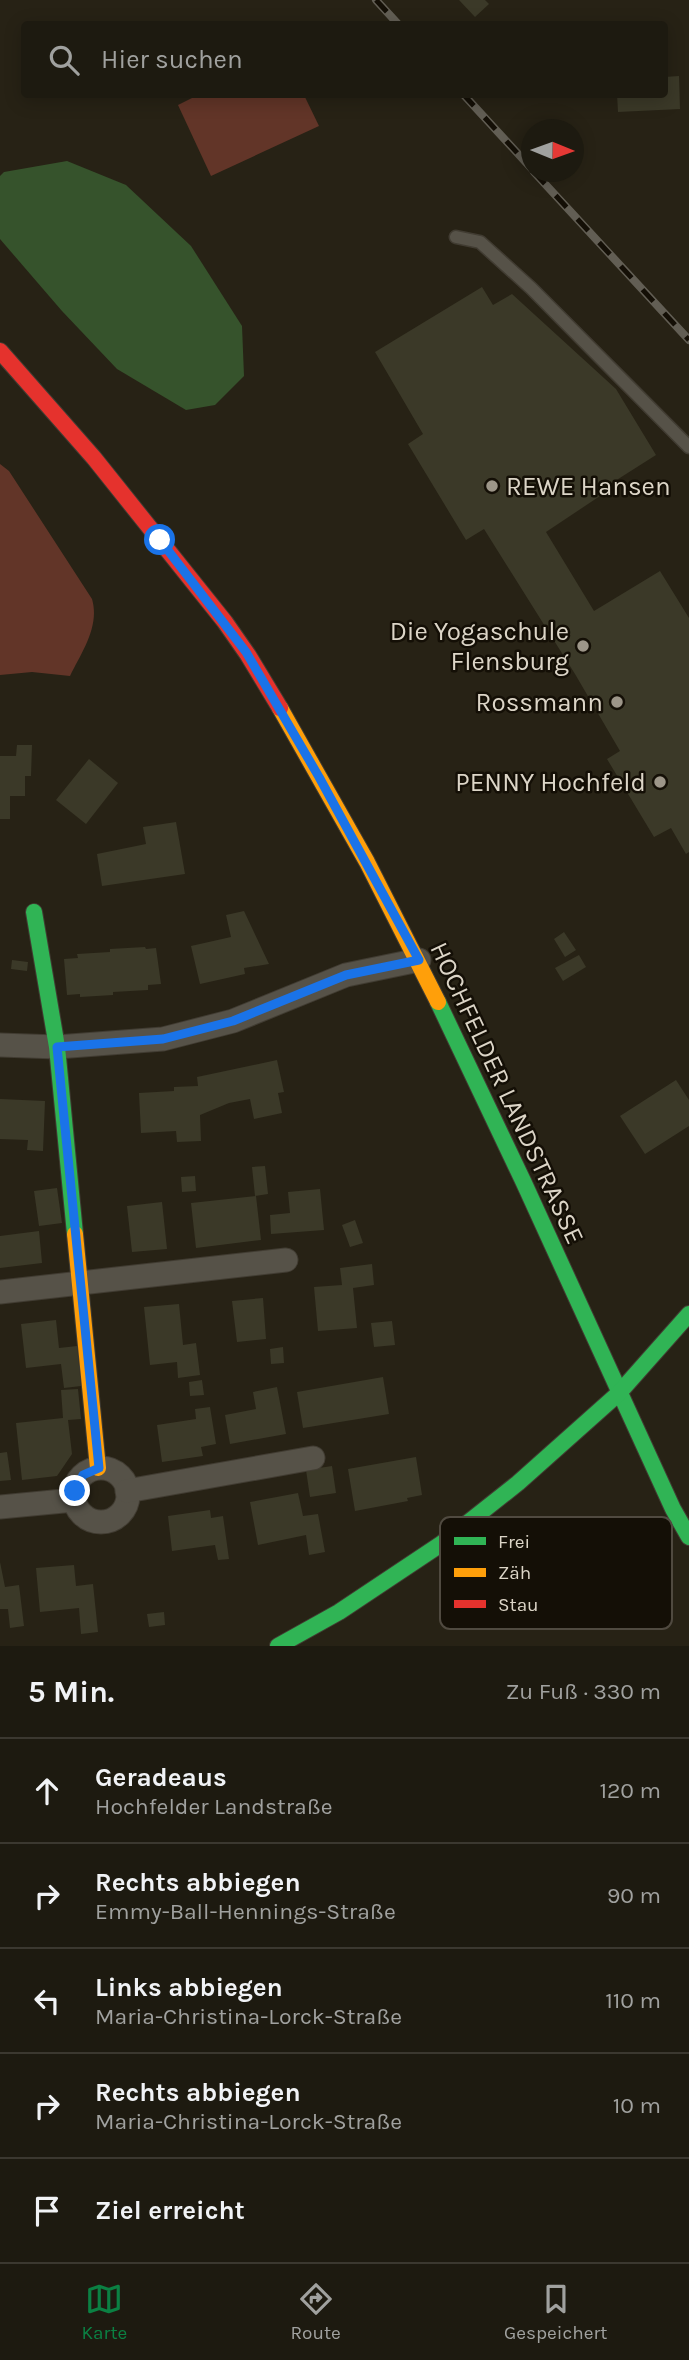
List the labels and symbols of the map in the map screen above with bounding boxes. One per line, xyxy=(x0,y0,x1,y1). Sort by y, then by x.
north arrow xyxy=(521,119,584,182)
place label: REWE Hansen xyxy=(506,471,671,502)
marker: REWE Hansen xyxy=(484,478,500,494)
route start xyxy=(144,524,175,555)
place label: Die Yogaschule Flensburg xyxy=(390,616,569,677)
marker: Die Yogaschule Flensburg xyxy=(575,638,591,654)
place label: Rossmann xyxy=(476,687,603,718)
marker: Rossmann xyxy=(609,694,625,710)
place label: PENNY Hochfeld xyxy=(455,767,646,798)
marker: PENNY Hochfeld xyxy=(652,774,668,790)
street label: HOCHFELDER LANDSTRASSE xyxy=(423,937,591,1249)
route end xyxy=(59,1475,90,1506)
legend xyxy=(440,1517,672,1629)
text: Frei xyxy=(498,1531,530,1553)
text: Zäh xyxy=(498,1562,531,1584)
text: Stau xyxy=(498,1594,539,1616)

